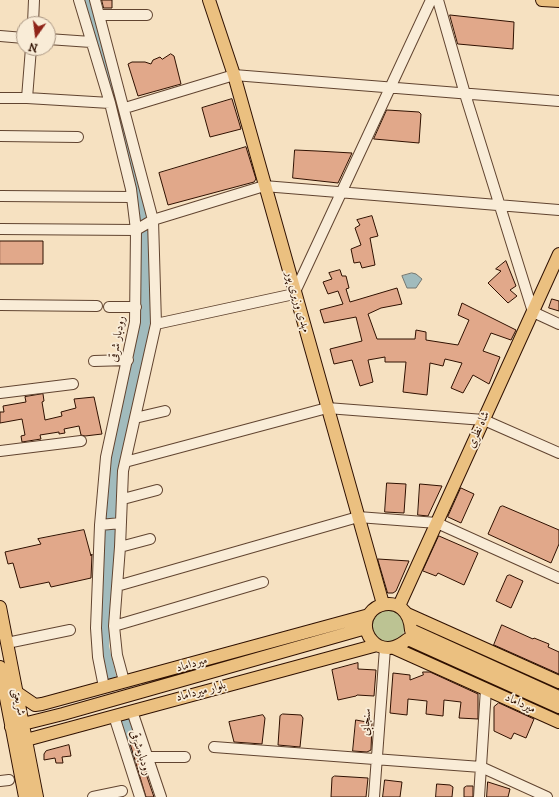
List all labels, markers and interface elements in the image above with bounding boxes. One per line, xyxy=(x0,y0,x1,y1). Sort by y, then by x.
north arrow xyxy=(16,16,56,56)
text: N xyxy=(27,39,39,55)
street label: مهدی وزیری پور xyxy=(281,270,313,334)
street label: رودبار شرقی xyxy=(107,315,129,363)
street label: شاه نظری xyxy=(465,409,493,451)
street label: میرداماد xyxy=(175,654,209,676)
street label: بلوار میرداماد xyxy=(174,678,228,706)
street label: شریعتی xyxy=(8,687,28,717)
street label: میرداماد xyxy=(502,691,538,717)
street label: سنجابی xyxy=(359,708,375,736)
street label: رودبار شرقی xyxy=(126,729,154,777)

